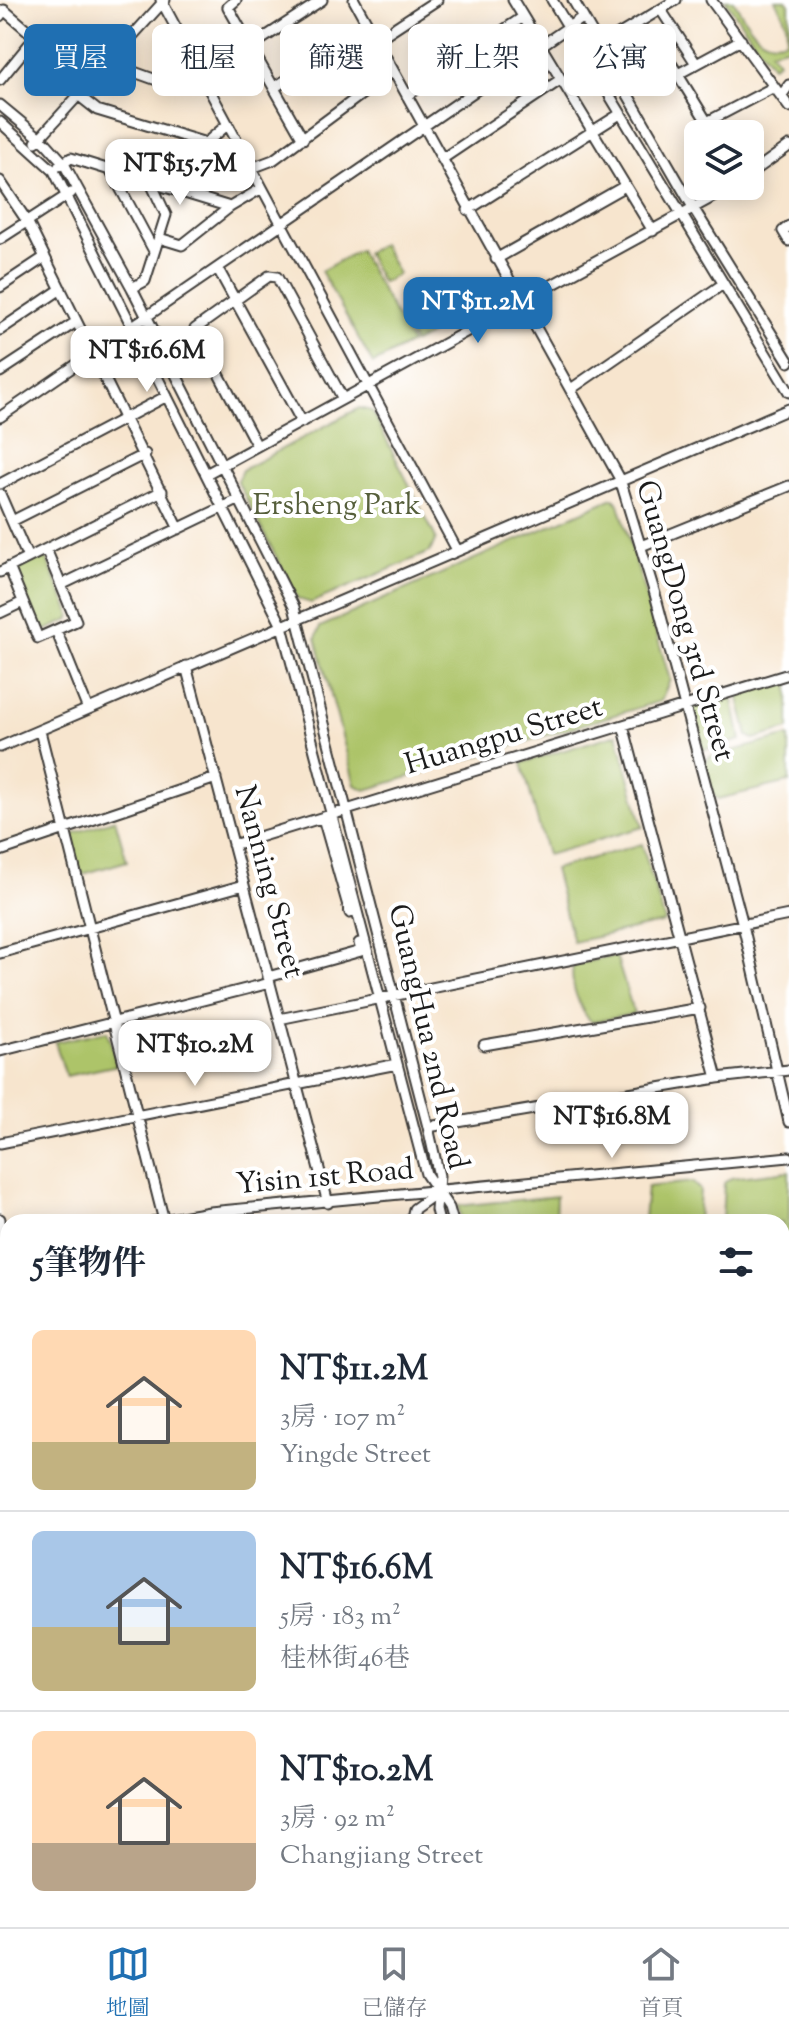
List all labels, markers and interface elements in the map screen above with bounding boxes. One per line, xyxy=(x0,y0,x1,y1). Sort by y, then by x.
chip: 買屋 xyxy=(24,24,136,96)
chip: 租屋 xyxy=(152,24,264,96)
chip: 篩選 xyxy=(280,24,392,96)
chip: 新上架 xyxy=(408,24,548,96)
chip: 公寓 xyxy=(564,24,676,96)
map controls xyxy=(684,120,764,200)
button: layers xyxy=(684,120,764,200)
pin: NT$15.7M xyxy=(97,139,263,207)
text: NT$15.7M xyxy=(123,146,237,183)
pin: NT$11.2M xyxy=(395,277,561,345)
text: NT$11.2M xyxy=(421,284,535,321)
pin: NT$16.6M xyxy=(64,326,230,394)
text: NT$16.6M xyxy=(88,333,206,370)
street label: GuangDong 3rd Street xyxy=(623,476,745,766)
park label: Ersheng Park xyxy=(253,485,421,528)
street label: Huangpu Street xyxy=(400,687,608,787)
street label: Nanning Street xyxy=(222,781,314,983)
street label: GuangHua 2nd Road xyxy=(376,900,478,1174)
pin: NT$10.2M xyxy=(112,1020,278,1088)
text: NT$10.2M xyxy=(136,1027,254,1064)
pin: NT$16.8M xyxy=(529,1092,695,1160)
text: NT$16.8M xyxy=(553,1099,671,1136)
street label: Yisin 1st Road xyxy=(234,1149,416,1207)
icon: filters xyxy=(714,1240,758,1284)
text: 5筆物件 xyxy=(32,1241,146,1290)
text: NT$11.2M xyxy=(280,1346,428,1395)
icon: home xyxy=(96,1362,192,1458)
text: 3房 · 107 m² xyxy=(280,1400,405,1437)
text: Yingde Street xyxy=(280,1437,431,1474)
text: NT$16.6M xyxy=(280,1545,433,1594)
icon: home xyxy=(96,1563,192,1659)
text: 5房 · 183 m² xyxy=(280,1599,401,1636)
text: 桂林街46巷 xyxy=(280,1641,410,1678)
text: NT$10.2M xyxy=(280,1747,433,1796)
icon: home xyxy=(96,1763,192,1859)
text: 3房 · 92 m² xyxy=(280,1801,395,1838)
text: Changjiang Street xyxy=(280,1838,483,1875)
tab: 地圖 xyxy=(106,1942,150,2026)
tab: 已儲存 xyxy=(361,1942,427,2026)
tab: 首頁 xyxy=(639,1942,683,2026)

